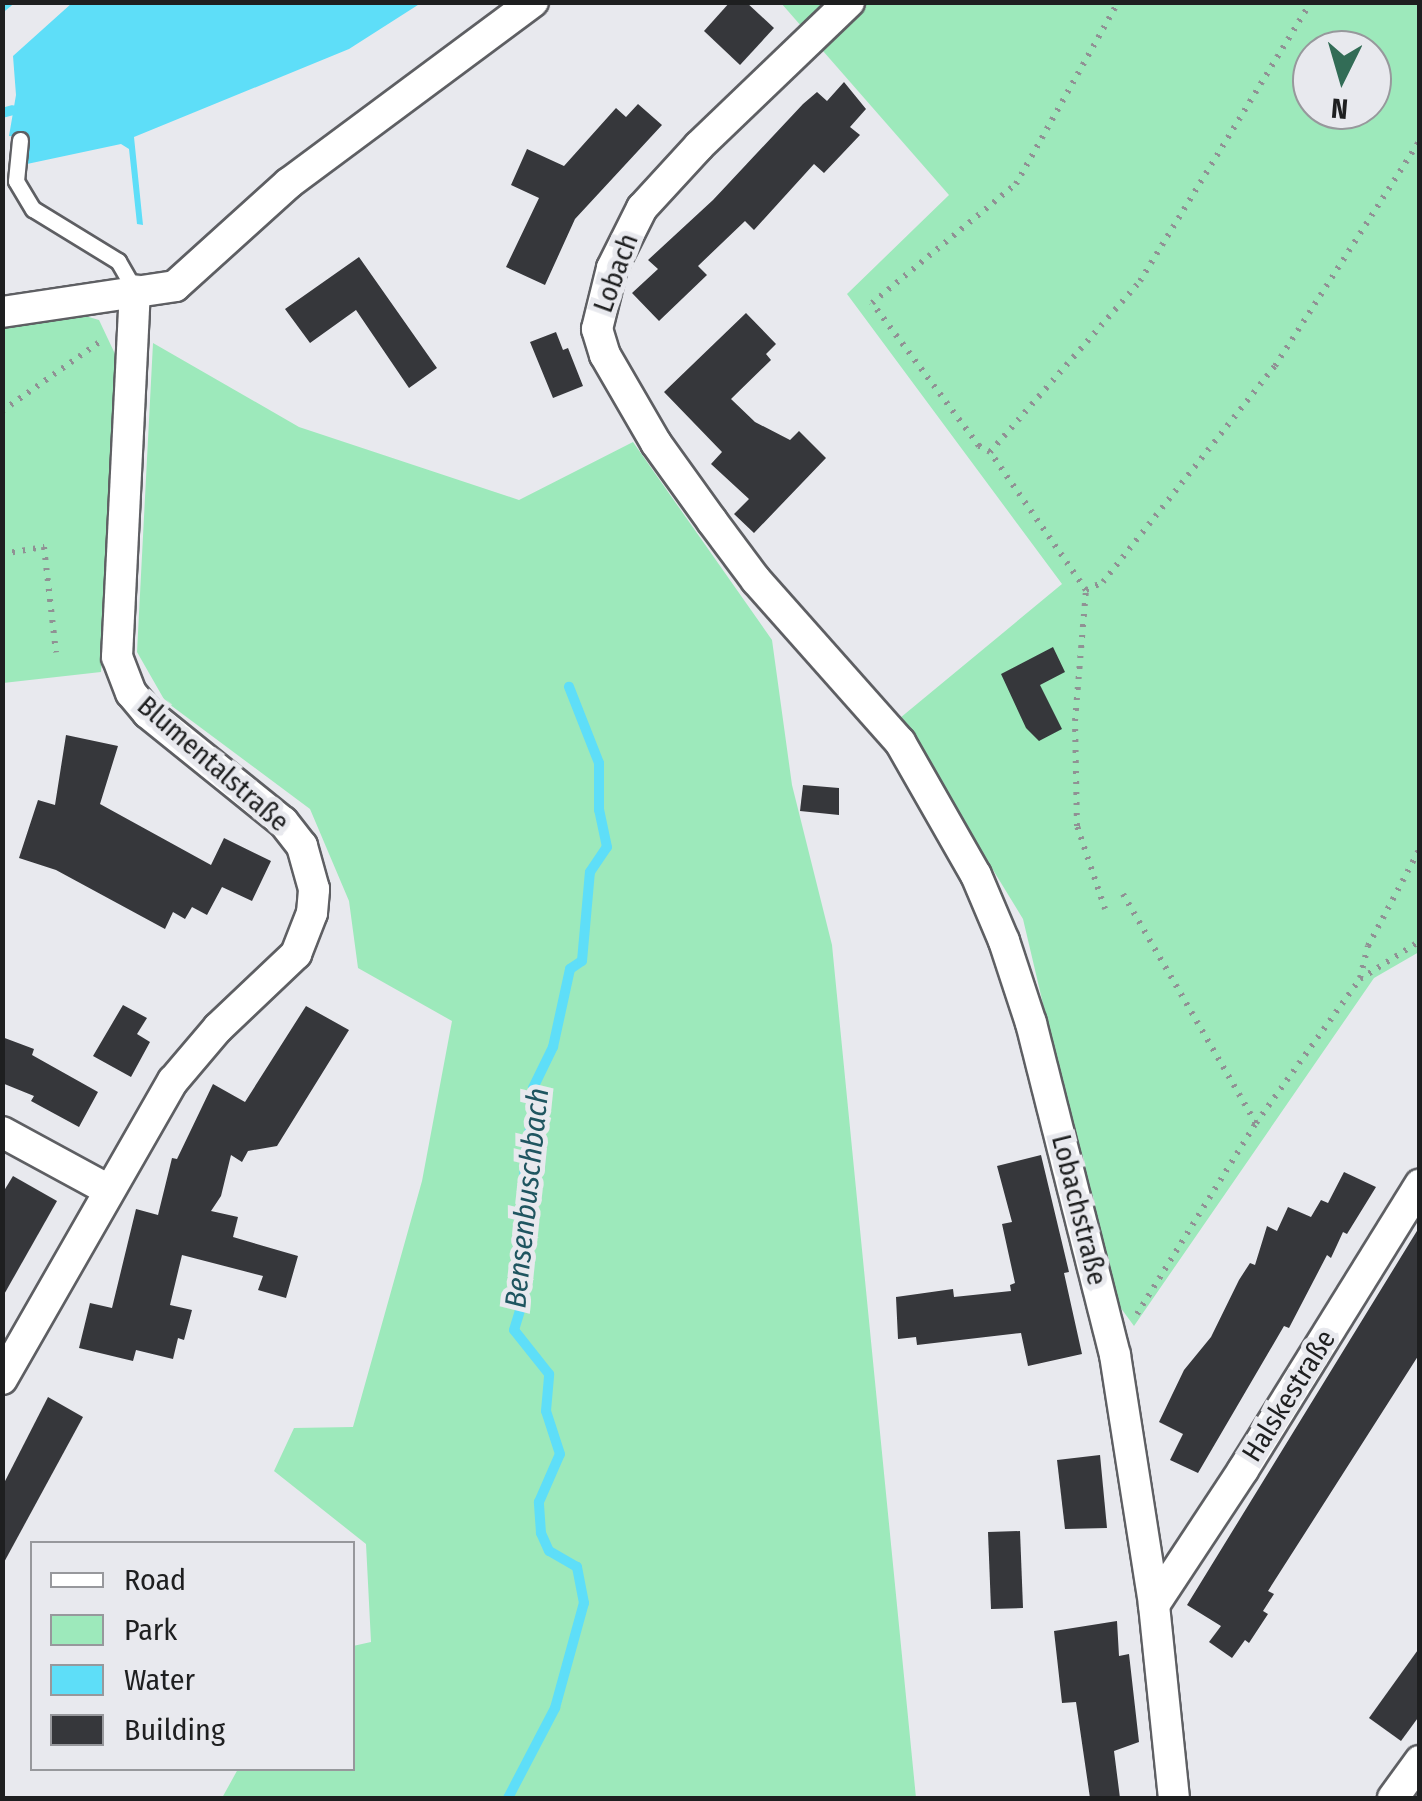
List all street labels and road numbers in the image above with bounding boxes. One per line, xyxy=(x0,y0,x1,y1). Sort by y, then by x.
street label: Lobach xyxy=(586,229,646,317)
street label: Blumentalstraße xyxy=(130,689,296,839)
street label: Lobachstraße xyxy=(1044,1131,1114,1289)
street label: Halskestraße xyxy=(1235,1324,1343,1468)

